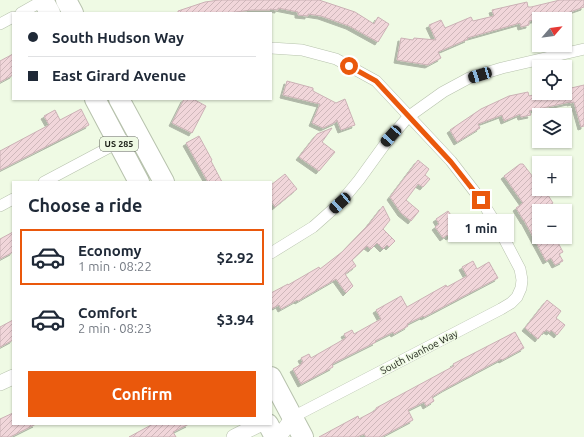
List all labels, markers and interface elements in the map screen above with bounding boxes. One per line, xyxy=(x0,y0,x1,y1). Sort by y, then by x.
north arrow xyxy=(532,12,572,52)
map controls xyxy=(532,12,572,244)
text: South Hudson Way xyxy=(52,29,184,46)
route start xyxy=(340,57,358,75)
button: locate xyxy=(532,60,572,100)
car xyxy=(467,66,493,84)
text: East Girard Avenue xyxy=(52,67,186,84)
button: layers xyxy=(532,108,572,148)
car xyxy=(379,123,403,149)
road number: US 285 xyxy=(100,137,138,151)
button: + xyxy=(532,156,572,196)
car xyxy=(327,191,353,215)
route end xyxy=(472,191,490,209)
text: Choose a ride xyxy=(28,195,142,215)
button: − xyxy=(532,204,572,244)
callout: 1 min xyxy=(448,214,514,242)
text: 1 min xyxy=(465,221,497,235)
icon: car xyxy=(30,239,66,275)
text: Economy xyxy=(78,242,142,259)
text: $2.92 xyxy=(216,249,254,266)
text: 1 min · 08:22 xyxy=(78,259,152,273)
icon: car xyxy=(30,301,66,337)
text: Comfort xyxy=(78,304,137,321)
text: $3.94 xyxy=(216,311,254,328)
text: 2 min · 08:23 xyxy=(78,321,152,335)
street label: South Ivanhoe Way xyxy=(378,328,460,376)
button: Confirm xyxy=(28,371,256,417)

